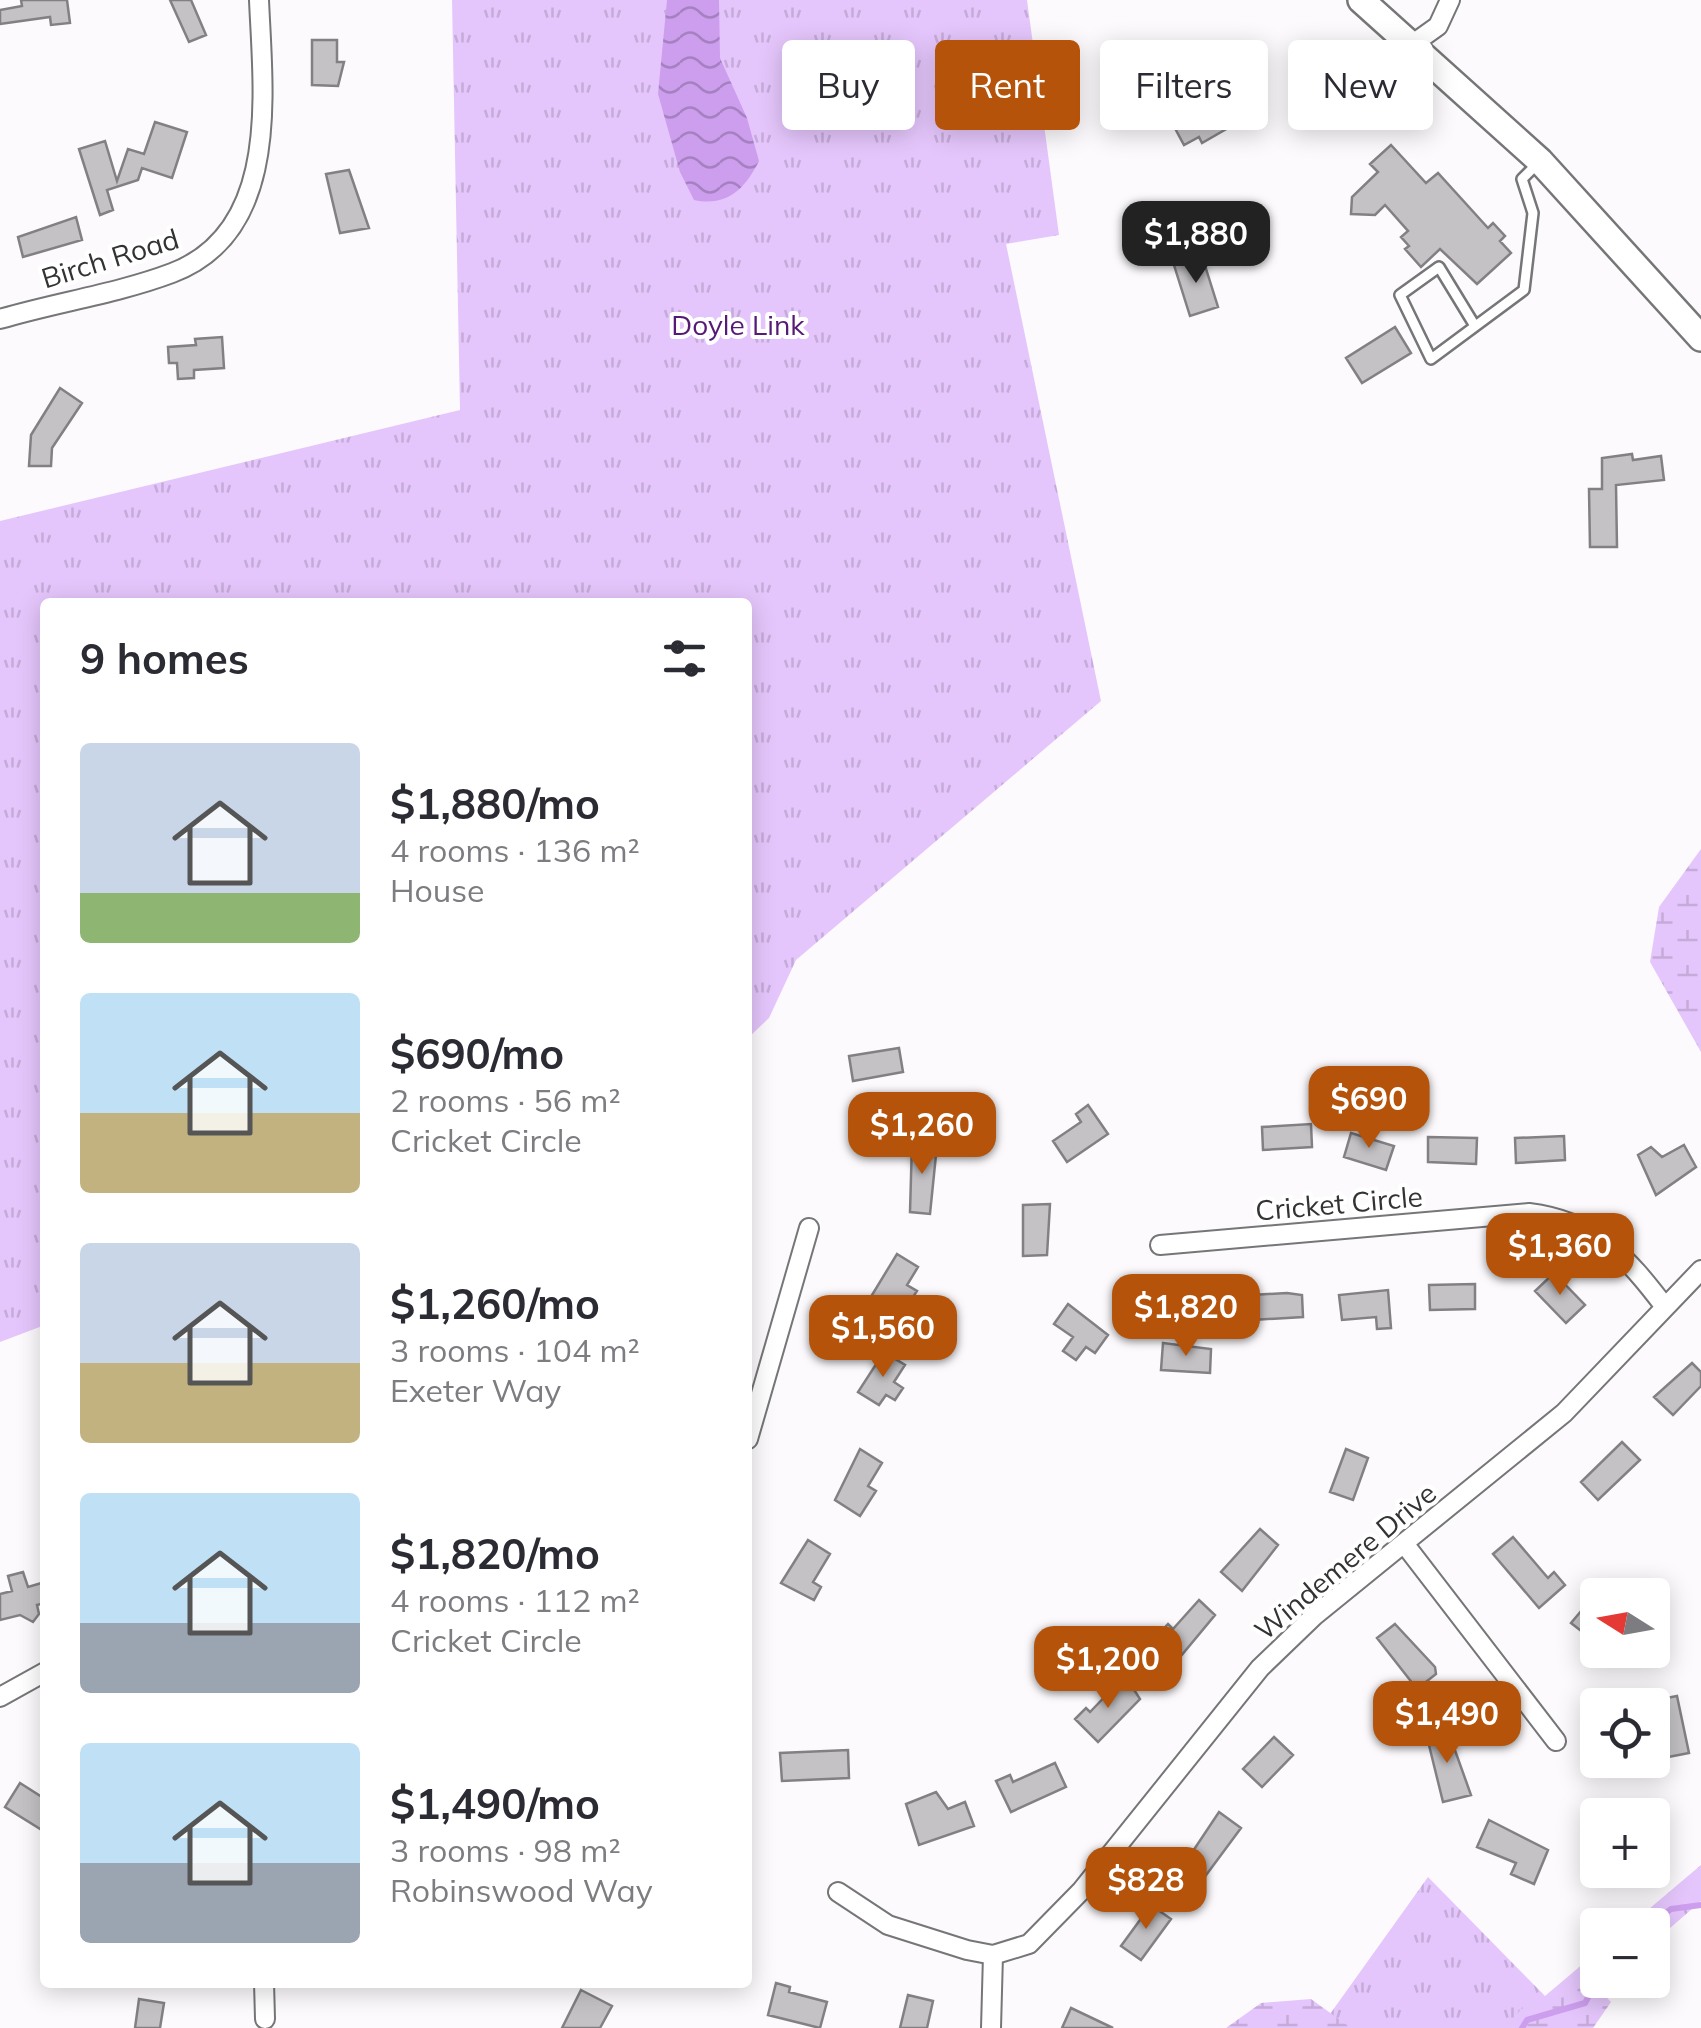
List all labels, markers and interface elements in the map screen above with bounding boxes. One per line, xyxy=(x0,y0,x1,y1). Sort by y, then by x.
chip: Buy xyxy=(782,40,915,130)
chip: Rent xyxy=(935,40,1080,130)
chip: Filters xyxy=(1100,40,1268,130)
chip: New xyxy=(1288,40,1433,130)
pin: $1,880 xyxy=(1115,201,1277,286)
text: $1,880 xyxy=(1144,213,1248,253)
street label: Birch Road xyxy=(37,221,183,295)
park label: Doyle Link xyxy=(671,307,805,342)
icon: filters xyxy=(657,631,712,686)
text: 9 homes xyxy=(80,632,249,685)
text: $1,880/mo xyxy=(390,777,600,830)
icon: home xyxy=(160,783,280,903)
text: 4 rooms · 136 m² xyxy=(390,830,640,870)
text: House xyxy=(390,870,485,910)
text: $690/mo xyxy=(390,1027,564,1080)
icon: home xyxy=(160,1033,280,1153)
pin: $690 xyxy=(1310,1066,1428,1151)
text: $690 xyxy=(1331,1078,1407,1118)
text: 2 rooms · 56 m² xyxy=(390,1080,621,1120)
pin: $1,260 xyxy=(841,1092,1003,1177)
text: $1,260 xyxy=(870,1104,974,1144)
text: Cricket Circle xyxy=(390,1120,582,1160)
street label: Cricket Circle xyxy=(1254,1178,1424,1228)
pin: $1,360 xyxy=(1479,1213,1641,1298)
text: $1,360 xyxy=(1508,1225,1612,1265)
pin: $1,820 xyxy=(1105,1274,1267,1359)
text: $1,260/mo xyxy=(390,1277,600,1330)
icon: home xyxy=(160,1283,280,1403)
text: $1,820 xyxy=(1134,1286,1238,1326)
pin: $1,560 xyxy=(802,1295,964,1380)
text: $1,560 xyxy=(831,1307,935,1347)
text: 3 rooms · 104 m² xyxy=(390,1330,640,1370)
text: Exeter Way xyxy=(390,1370,561,1410)
street label: Windemere Drive xyxy=(1247,1475,1443,1647)
text: $1,820/mo xyxy=(390,1527,600,1580)
icon: home xyxy=(160,1533,280,1653)
north arrow xyxy=(1580,1578,1670,1668)
map controls xyxy=(1580,1578,1670,1998)
text: 4 rooms · 112 m² xyxy=(390,1580,640,1620)
text: Cricket Circle xyxy=(390,1620,582,1660)
pin: $1,200 xyxy=(1027,1626,1189,1711)
text: $1,200 xyxy=(1056,1638,1160,1678)
pin: $1,490 xyxy=(1366,1681,1528,1766)
button: locate xyxy=(1580,1688,1670,1778)
text: $1,490 xyxy=(1395,1693,1499,1733)
text: $1,490/mo xyxy=(390,1777,600,1830)
icon: home xyxy=(160,1783,280,1903)
button: + xyxy=(1580,1798,1670,1888)
text: 3 rooms · 98 m² xyxy=(390,1830,621,1870)
pin: $828 xyxy=(1087,1847,1205,1932)
text: $828 xyxy=(1108,1859,1184,1899)
text: Robinswood Way xyxy=(390,1870,653,1910)
button: − xyxy=(1580,1908,1670,1998)

